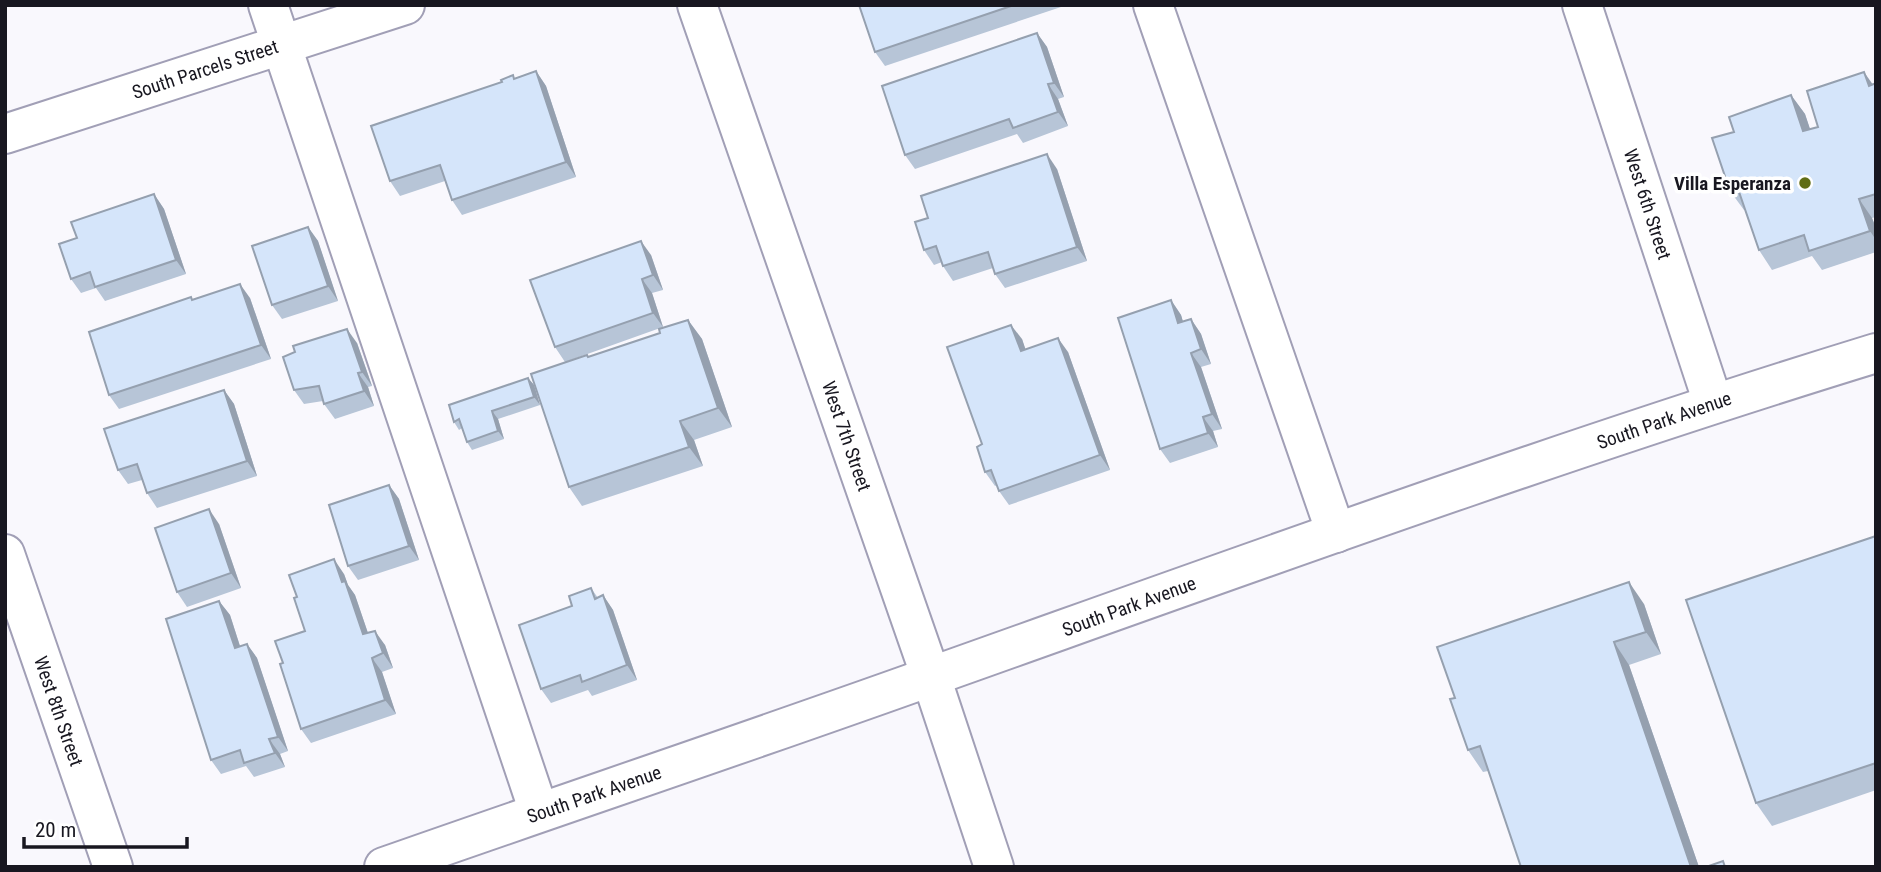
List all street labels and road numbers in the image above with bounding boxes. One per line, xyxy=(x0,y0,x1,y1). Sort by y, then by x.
street label: South Parcels Street xyxy=(129,35,281,104)
street label: West 6th Street xyxy=(1619,146,1676,262)
street label: West 7th Street xyxy=(817,378,876,494)
street label: South Park Avenue xyxy=(1594,387,1734,454)
street label: South Park Avenue xyxy=(1059,572,1199,641)
street label: West 8th Street xyxy=(29,653,88,769)
street label: South Park Avenue xyxy=(524,761,664,828)

